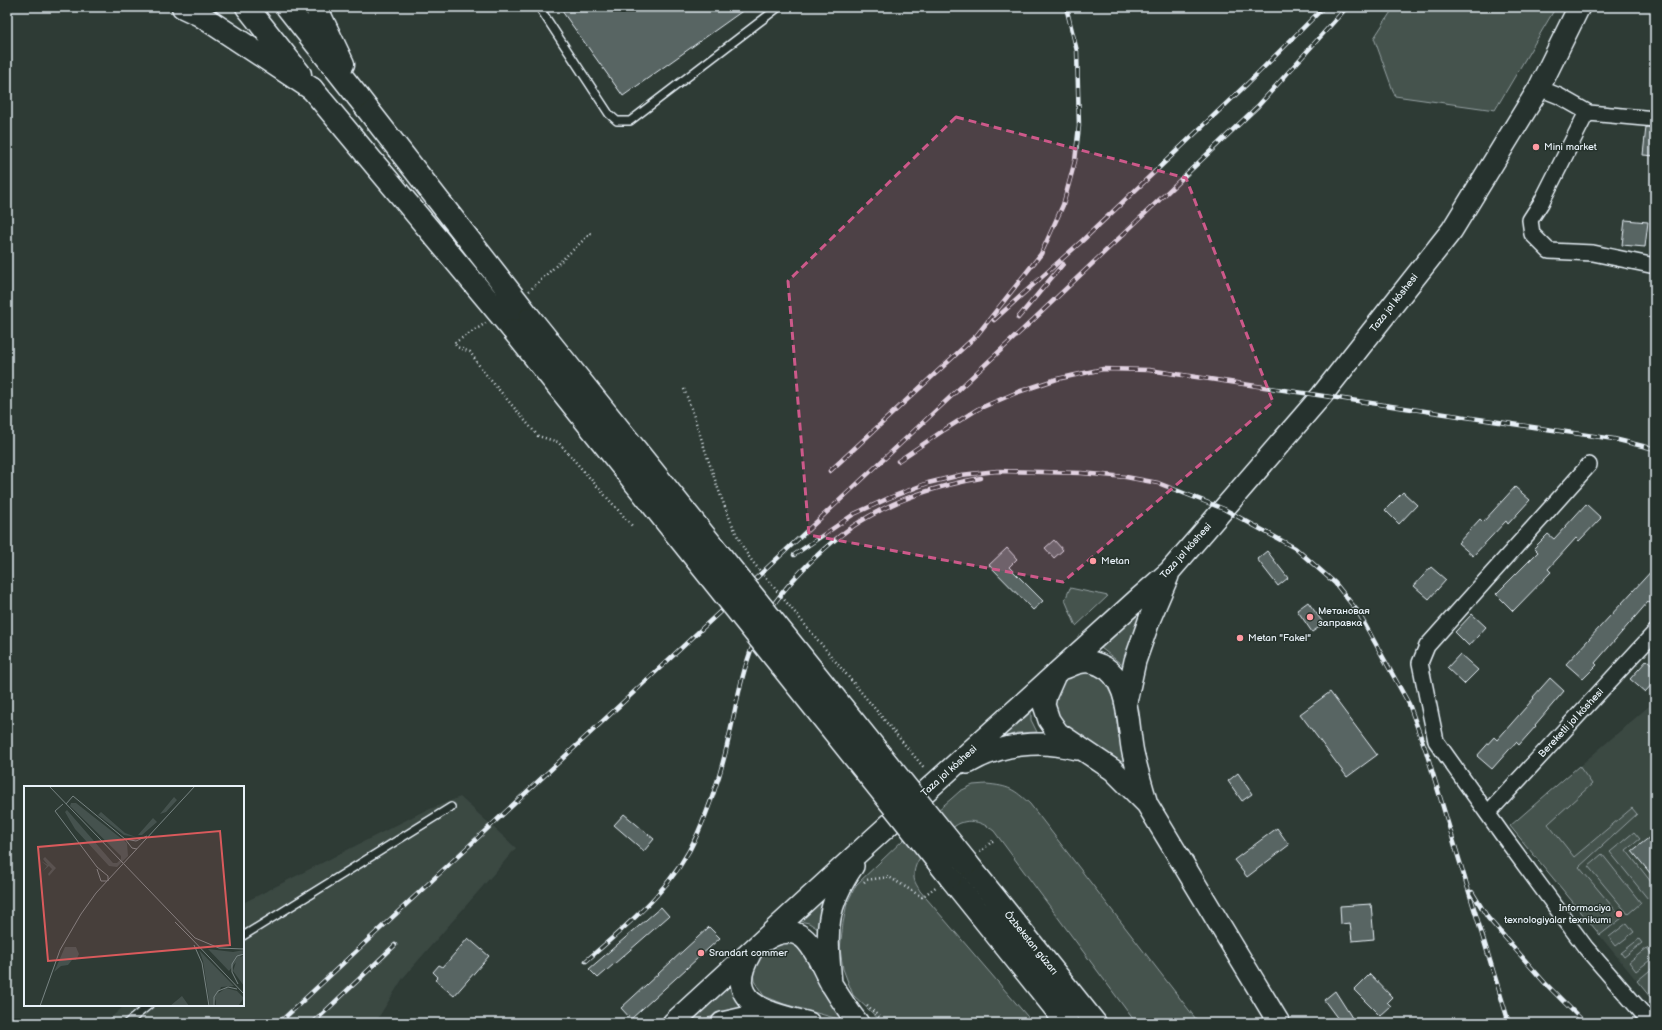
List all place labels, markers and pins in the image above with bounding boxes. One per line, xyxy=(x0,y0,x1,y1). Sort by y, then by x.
place label: Mini market xyxy=(1544,141,1597,153)
marker: Mini market xyxy=(1531,142,1541,152)
place label: Metan xyxy=(1101,555,1130,567)
marker: Metan xyxy=(1088,556,1098,566)
place label: Метановая заправка xyxy=(1318,605,1370,629)
marker: Метановая заправка xyxy=(1305,612,1315,622)
place label: Metan "Fakel" xyxy=(1248,632,1311,644)
marker: Metan "Fakel" xyxy=(1235,633,1245,643)
place label: Informaciya texnologiyalar texnikumı xyxy=(1504,902,1611,926)
marker: Informaciya texnologiyalar texnikumı xyxy=(1614,909,1624,919)
place label: Srandart commer xyxy=(709,947,788,959)
marker: Srandart commer xyxy=(696,948,706,958)

